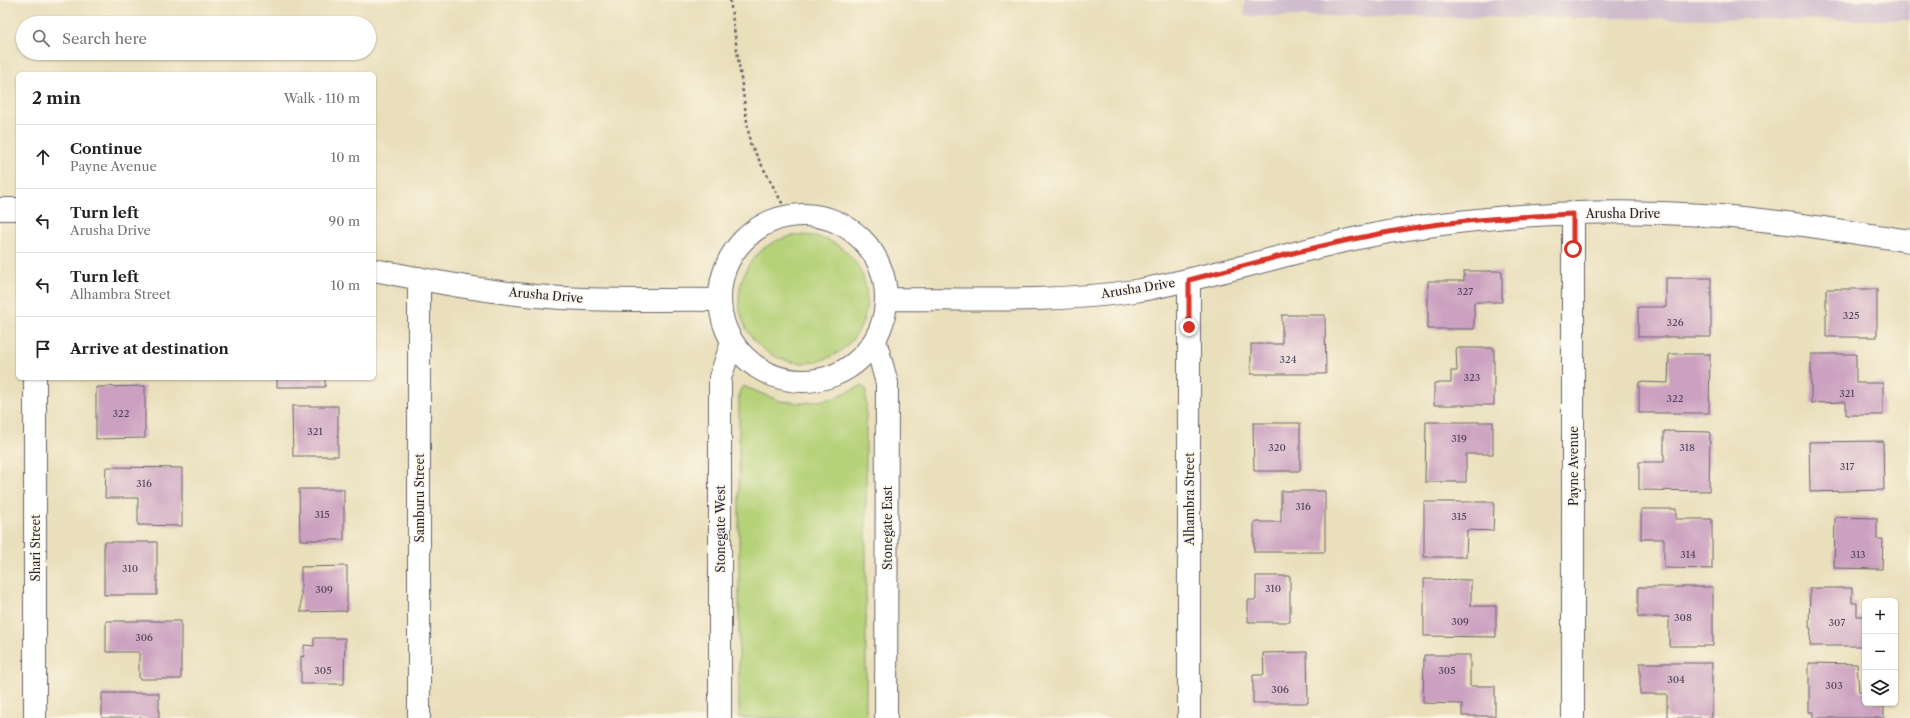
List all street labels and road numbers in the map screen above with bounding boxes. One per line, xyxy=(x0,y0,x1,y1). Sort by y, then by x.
street label: Arusha Drive xyxy=(1585,206,1661,221)
street label: Arusha Drive xyxy=(1099,275,1176,301)
street label: Arusha Drive xyxy=(507,284,584,306)
street label: Payne Avenue xyxy=(1566,426,1581,506)
street label: Alhambra Street xyxy=(1182,452,1197,547)
street label: Samburu Street xyxy=(412,453,427,542)
street label: Stonegate West xyxy=(713,484,728,573)
street label: Stonegate East xyxy=(880,485,895,570)
street label: Shari Street xyxy=(28,514,43,581)

